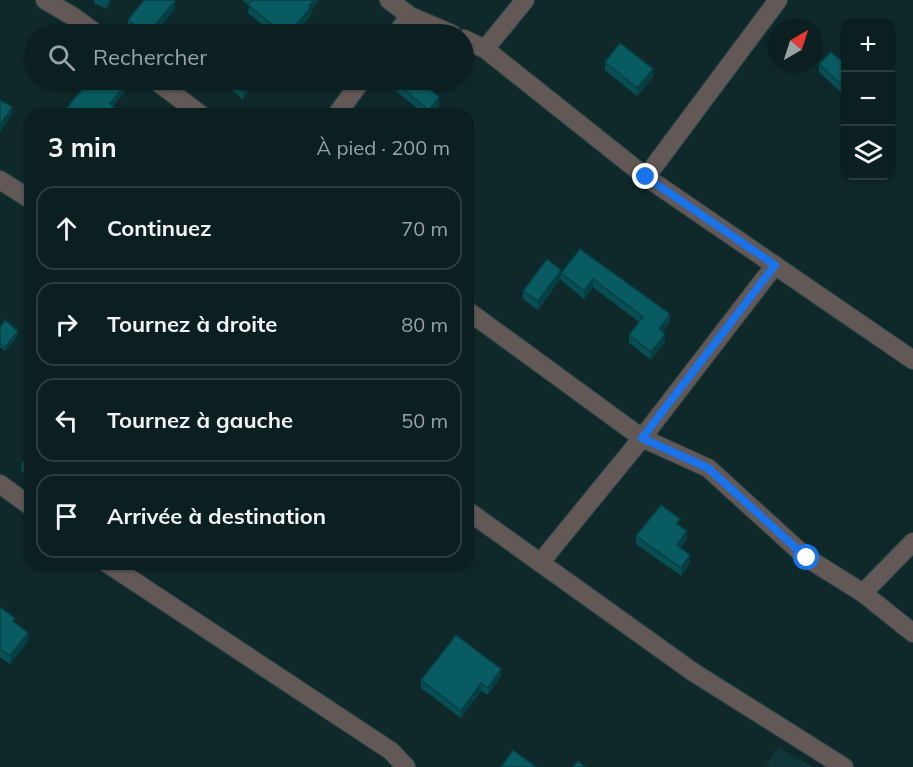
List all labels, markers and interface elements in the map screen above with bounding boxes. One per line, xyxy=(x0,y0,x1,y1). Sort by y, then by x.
north arrow xyxy=(769,18,823,72)
map controls xyxy=(841,18,895,180)
button: + xyxy=(841,18,895,72)
search box xyxy=(24,24,474,90)
icon: search xyxy=(45,41,78,74)
text: Rechercher xyxy=(93,43,207,71)
button: − xyxy=(841,72,895,126)
button: layers xyxy=(841,126,895,180)
text: 3 min xyxy=(48,131,117,164)
text: À pied · 200 m xyxy=(317,135,450,160)
route end xyxy=(632,163,658,189)
icon: ahead xyxy=(50,212,83,245)
text: Continuez xyxy=(107,214,212,242)
text: 70 m xyxy=(401,216,448,241)
icon: right xyxy=(50,308,83,341)
text: Tournez à droite xyxy=(107,310,277,338)
text: 80 m xyxy=(401,312,448,337)
icon: left xyxy=(50,404,83,437)
text: Tournez à gauche xyxy=(107,406,293,434)
text: 50 m xyxy=(401,408,448,433)
icon: arrive xyxy=(50,500,83,533)
text: Arrivée à destination xyxy=(107,502,326,530)
route start xyxy=(793,544,819,570)

